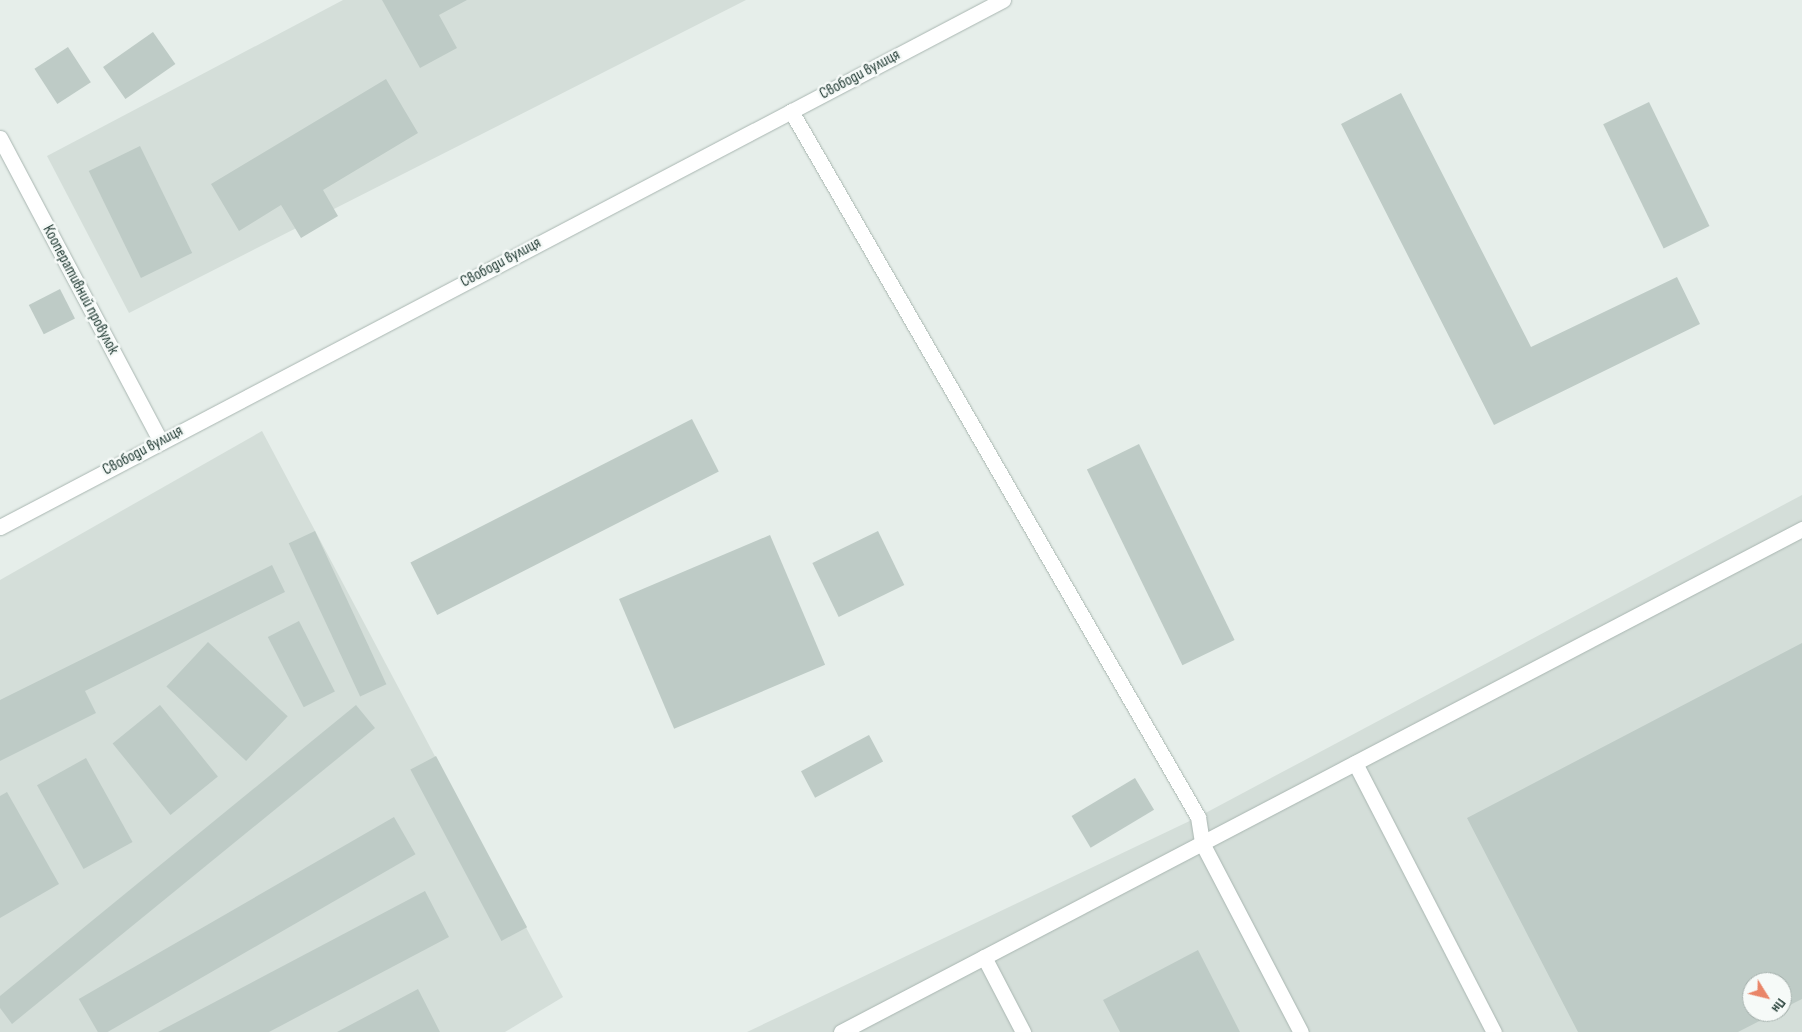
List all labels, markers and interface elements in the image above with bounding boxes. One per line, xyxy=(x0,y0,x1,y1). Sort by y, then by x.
street label: Свободи вулиця xyxy=(817,46,903,104)
street label: Кооперативний провулок xyxy=(38,222,122,358)
street label: Свободи вулиця xyxy=(458,234,544,292)
street label: Свободи вулиця xyxy=(100,422,186,480)
north arrow xyxy=(1742,972,1792,1022)
text: Пн xyxy=(1768,995,1790,1016)

